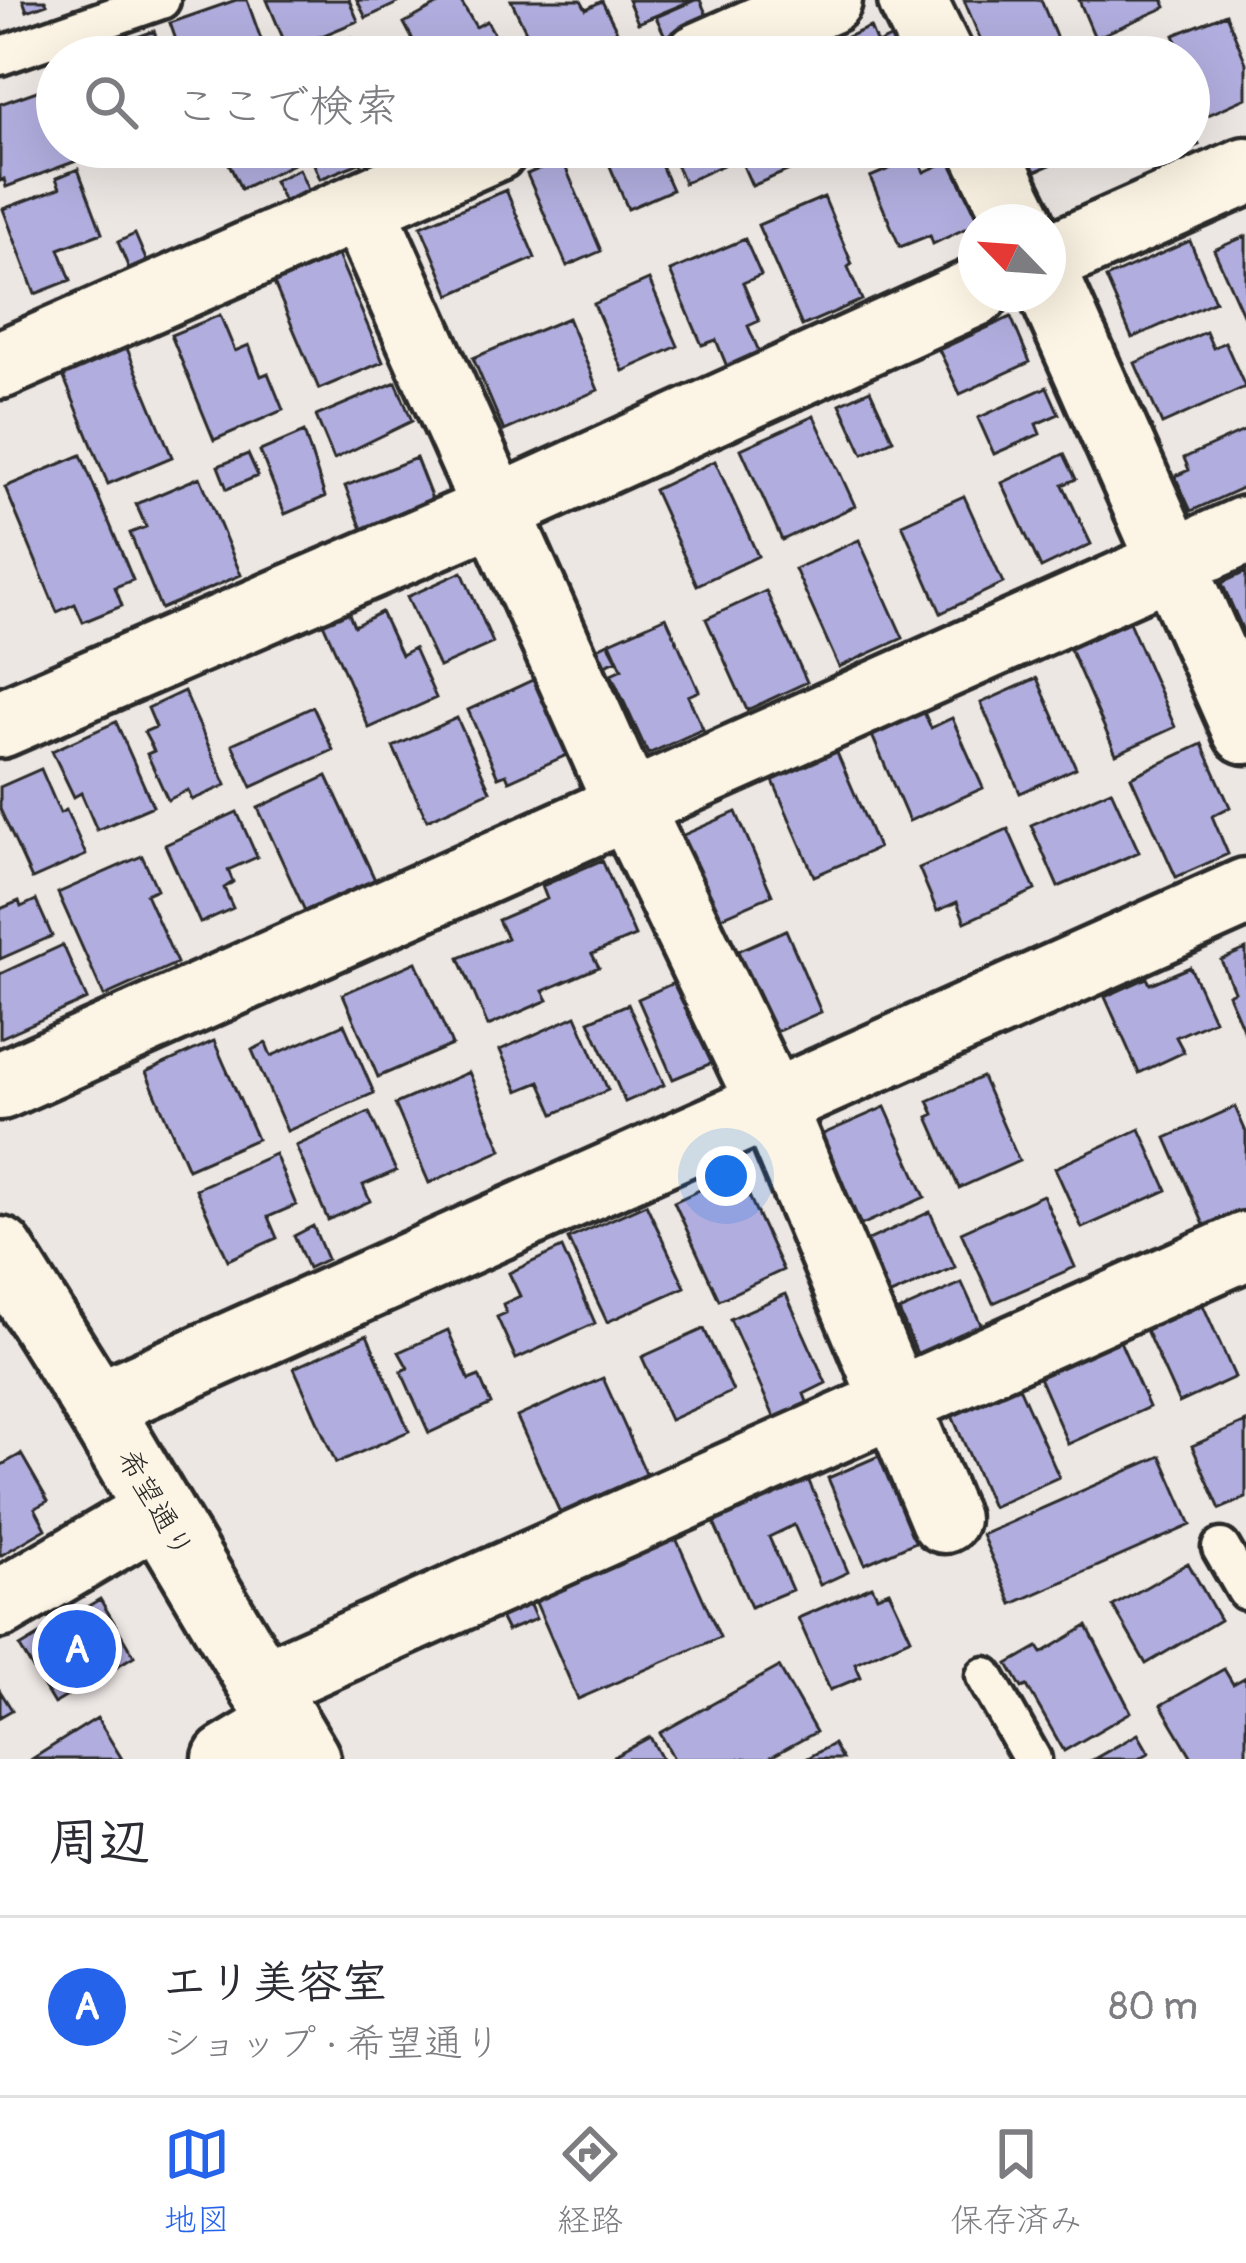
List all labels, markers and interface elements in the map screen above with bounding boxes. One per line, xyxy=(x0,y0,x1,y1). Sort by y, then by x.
search box xyxy=(36,36,1210,168)
icon: search xyxy=(78,69,144,135)
text: ここで検索 xyxy=(174,79,399,135)
north arrow xyxy=(958,204,1066,312)
your location xyxy=(696,1146,756,1206)
street label: 希望通り xyxy=(109,1443,201,1565)
pin: A xyxy=(38,1604,116,1694)
text: 周辺 xyxy=(48,1811,150,1875)
text: エリ美容室 xyxy=(162,1955,387,2011)
text: A xyxy=(74,1982,100,2031)
text: 80 m xyxy=(1109,1982,1198,2031)
text: ショップ · 希望通り xyxy=(162,2019,502,2068)
tab: 地図 xyxy=(164,2121,230,2241)
tab: 経路 xyxy=(557,2121,623,2241)
tab: 保存済み xyxy=(950,2121,1082,2241)

